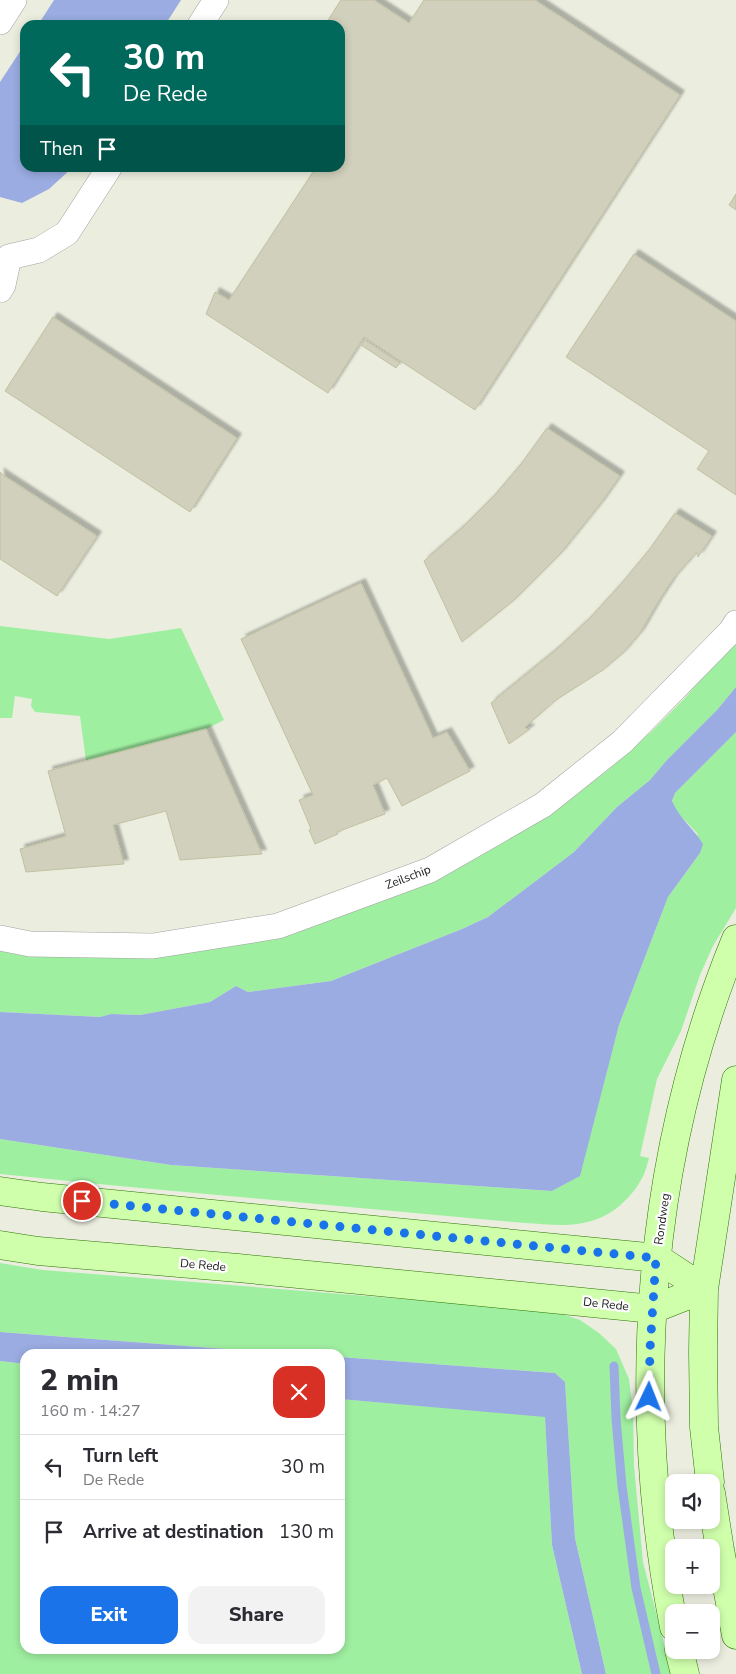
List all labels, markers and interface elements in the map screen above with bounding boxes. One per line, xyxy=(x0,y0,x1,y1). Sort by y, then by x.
text: 30 m xyxy=(123,34,205,81)
icon: left xyxy=(40,40,105,105)
text: De Rede xyxy=(123,79,207,109)
icon: arrive xyxy=(93,135,121,163)
text: Then xyxy=(40,136,83,162)
street label: Zeilschip xyxy=(383,861,433,893)
pin xyxy=(61,1180,103,1222)
icon: arrive xyxy=(68,1187,96,1215)
street label: Rondweg xyxy=(650,1192,674,1246)
street label: De Rede xyxy=(179,1255,227,1275)
street label: De Rede xyxy=(582,1294,630,1314)
text: 2 min xyxy=(40,1360,119,1401)
button: close xyxy=(273,1366,325,1418)
position arrow xyxy=(622,1370,674,1422)
text: 160 m · 14:27 xyxy=(40,1400,141,1422)
text: Turn left xyxy=(83,1443,158,1469)
icon: left xyxy=(40,1453,68,1481)
text: 30 m xyxy=(281,1454,325,1480)
text: De Rede xyxy=(83,1469,144,1491)
map controls xyxy=(665,1474,720,1659)
button: sound xyxy=(665,1474,720,1529)
icon: arrive xyxy=(40,1518,68,1546)
text: Arrive at destination xyxy=(83,1519,264,1545)
text: 130 m xyxy=(279,1519,334,1545)
button: + xyxy=(665,1539,720,1594)
button: Exit xyxy=(40,1586,178,1644)
button: Share xyxy=(188,1586,325,1644)
button: − xyxy=(665,1604,720,1659)

